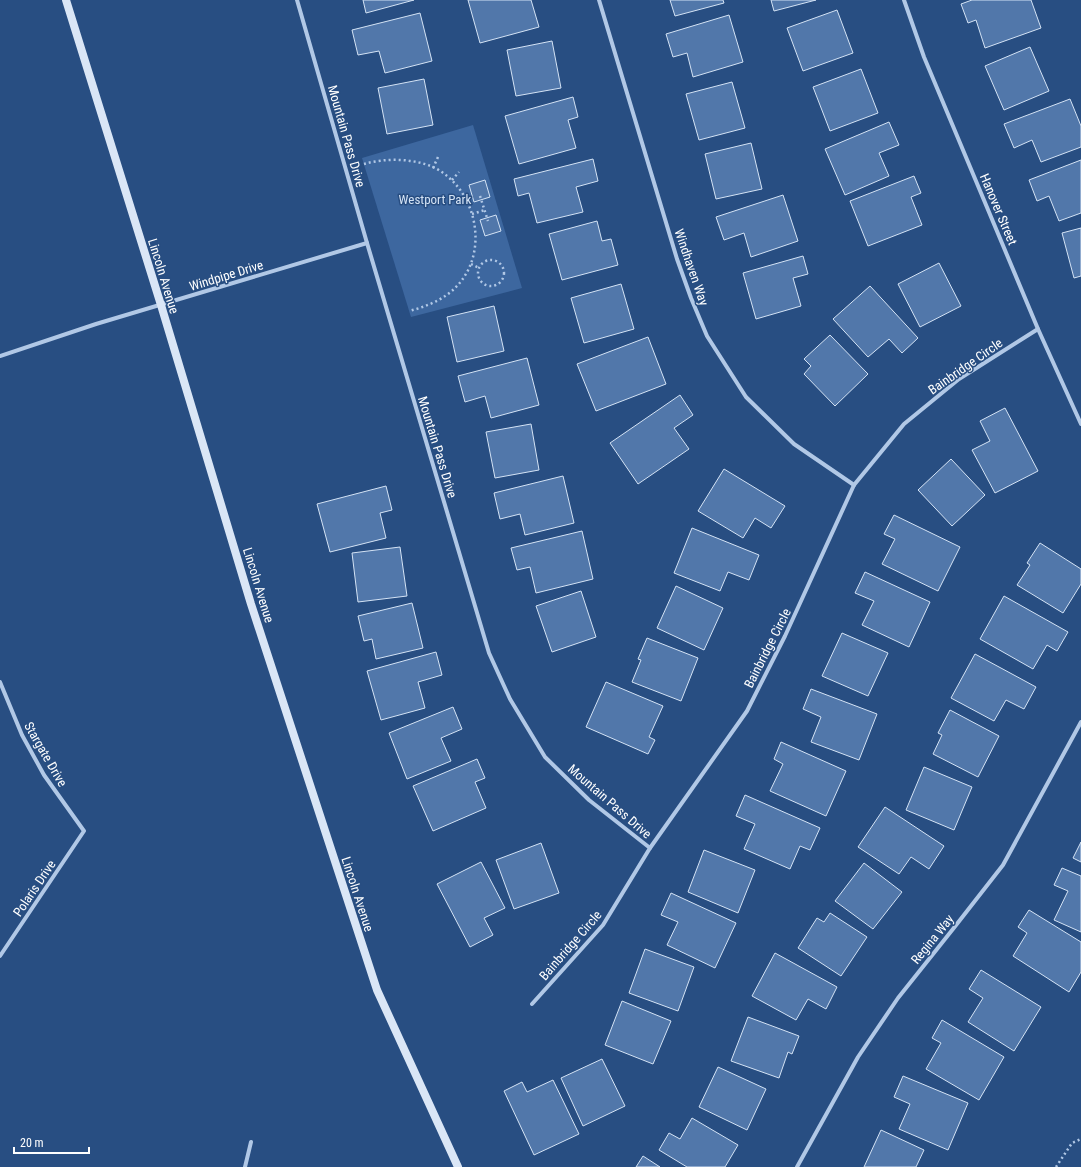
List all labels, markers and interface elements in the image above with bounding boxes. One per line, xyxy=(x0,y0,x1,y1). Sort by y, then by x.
street label: Mountain Pass Drive xyxy=(325,83,368,189)
street label: Hanover Street xyxy=(977,171,1020,247)
park label: Westport Park xyxy=(399,192,472,207)
street label: Windhaven Way xyxy=(671,227,712,308)
street label: Lincoln Avenue xyxy=(145,237,182,315)
street label: Windpipe Drive xyxy=(187,257,265,294)
street label: Bainbridge Circle xyxy=(925,335,1005,398)
street label: Mountain Pass Drive xyxy=(415,395,460,500)
street label: Lincoln Avenue xyxy=(240,546,277,624)
street label: Bainbridge Circle xyxy=(741,606,794,690)
street label: Stargate Drive xyxy=(21,719,70,789)
street label: Mountain Pass Drive xyxy=(565,761,654,842)
street label: Lincoln Avenue xyxy=(338,855,377,933)
street label: Polaris Drive xyxy=(10,857,59,919)
street label: Bainbridge Circle xyxy=(536,908,605,983)
street label: Regina Way xyxy=(908,911,957,967)
scale bar xyxy=(14,1129,89,1155)
text: 20 m xyxy=(20,1136,44,1150)

